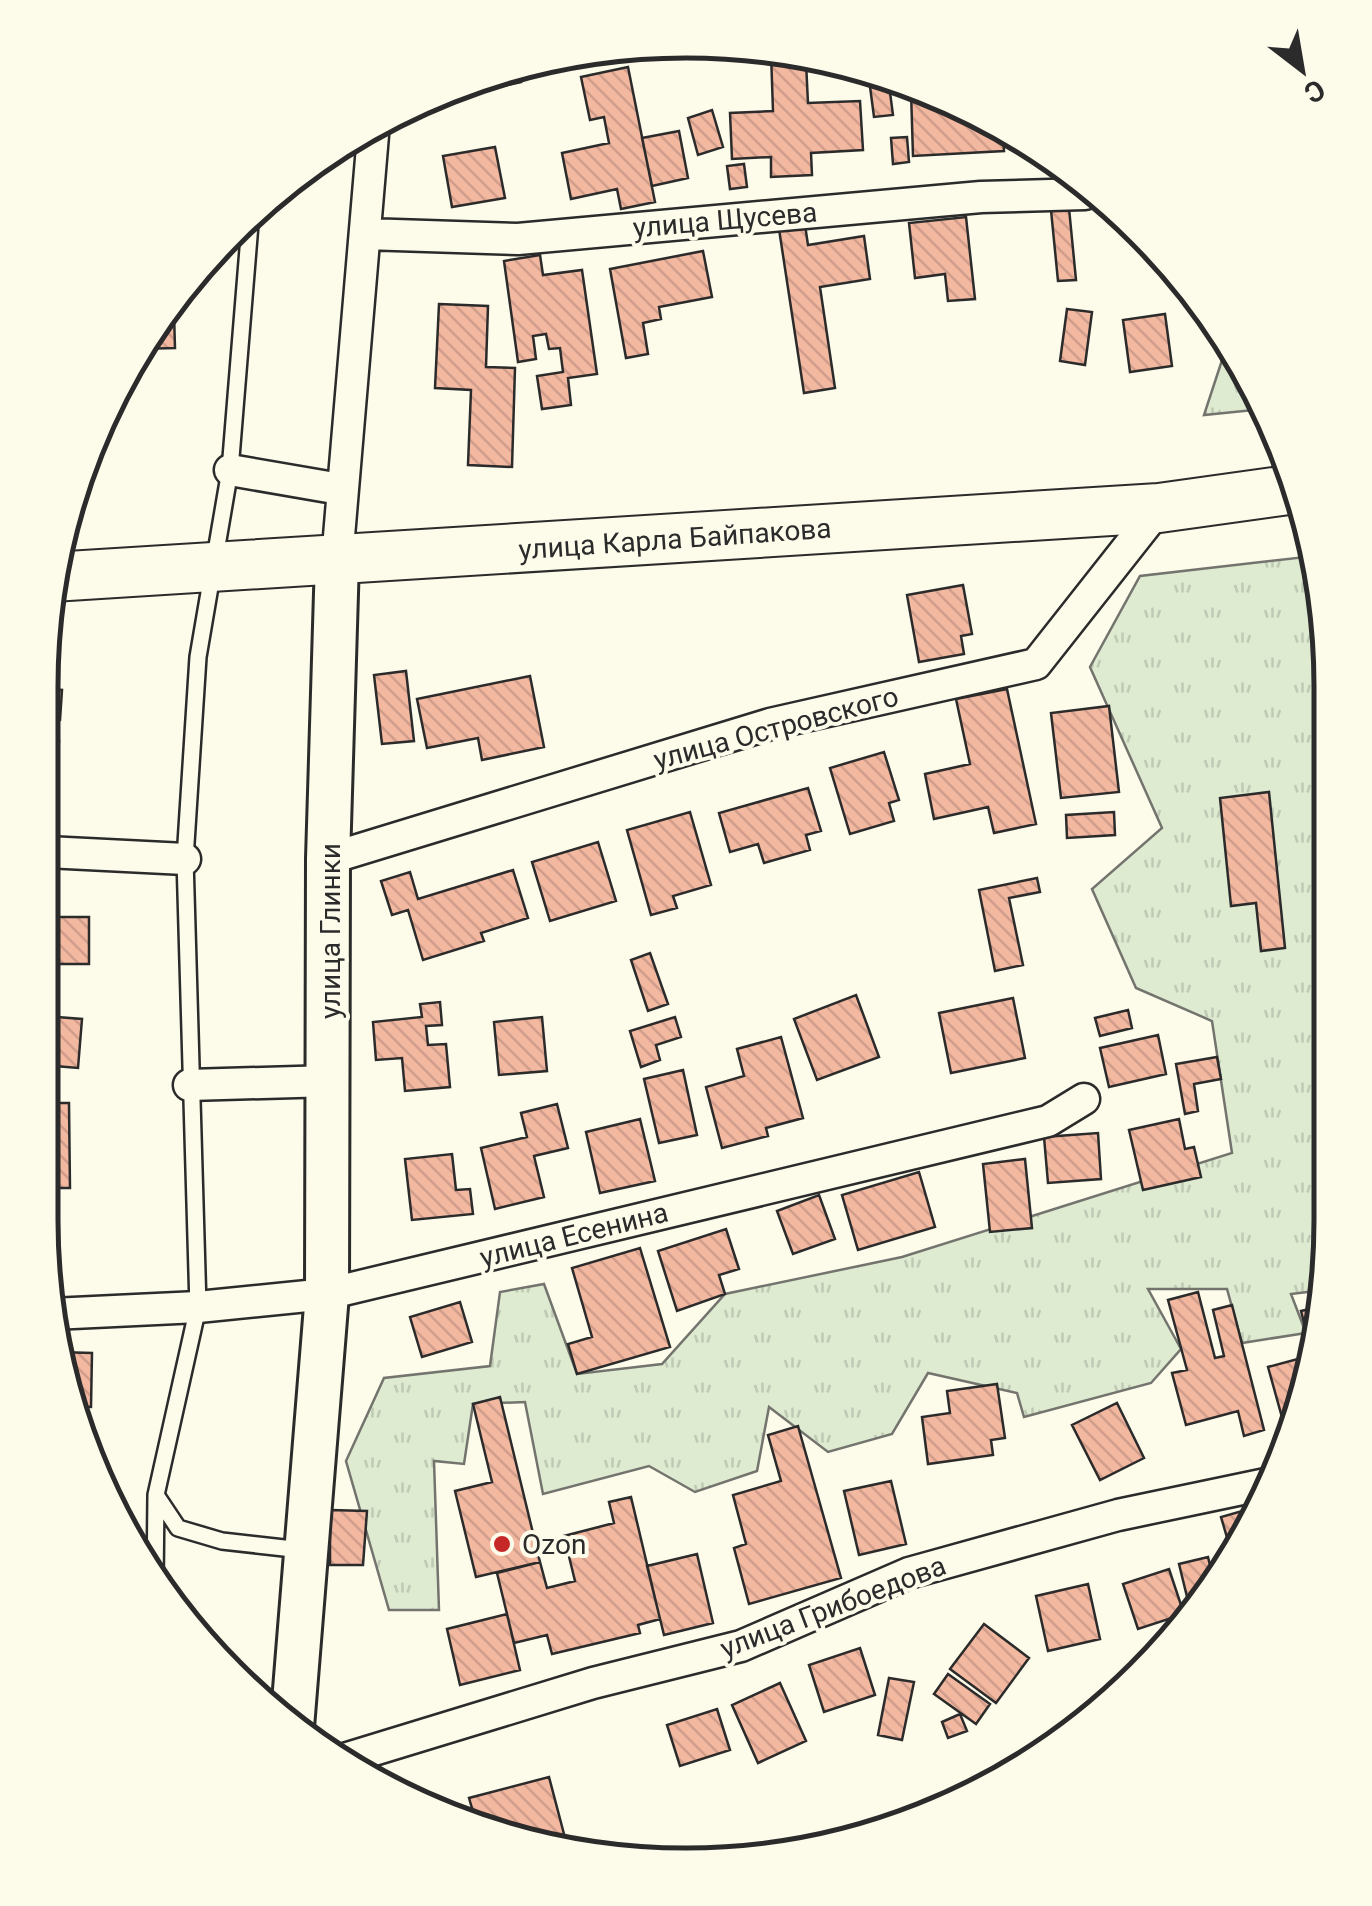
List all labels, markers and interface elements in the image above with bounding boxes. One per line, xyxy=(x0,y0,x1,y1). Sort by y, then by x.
north arrow xyxy=(1252,20,1352,120)
text: С xyxy=(1298,72,1331,110)
street label: улица Щусева xyxy=(632,196,818,244)
street label: улица Карла Байпакова xyxy=(518,512,832,566)
street label: улица Островского xyxy=(650,679,902,777)
street label: улица Глинки xyxy=(314,843,347,1019)
street label: улица Есенина xyxy=(477,1196,671,1274)
place label: Ozon xyxy=(522,1528,586,1561)
marker: Ozon xyxy=(491,1533,513,1555)
street label: улица Грибоедова xyxy=(716,1549,950,1665)

